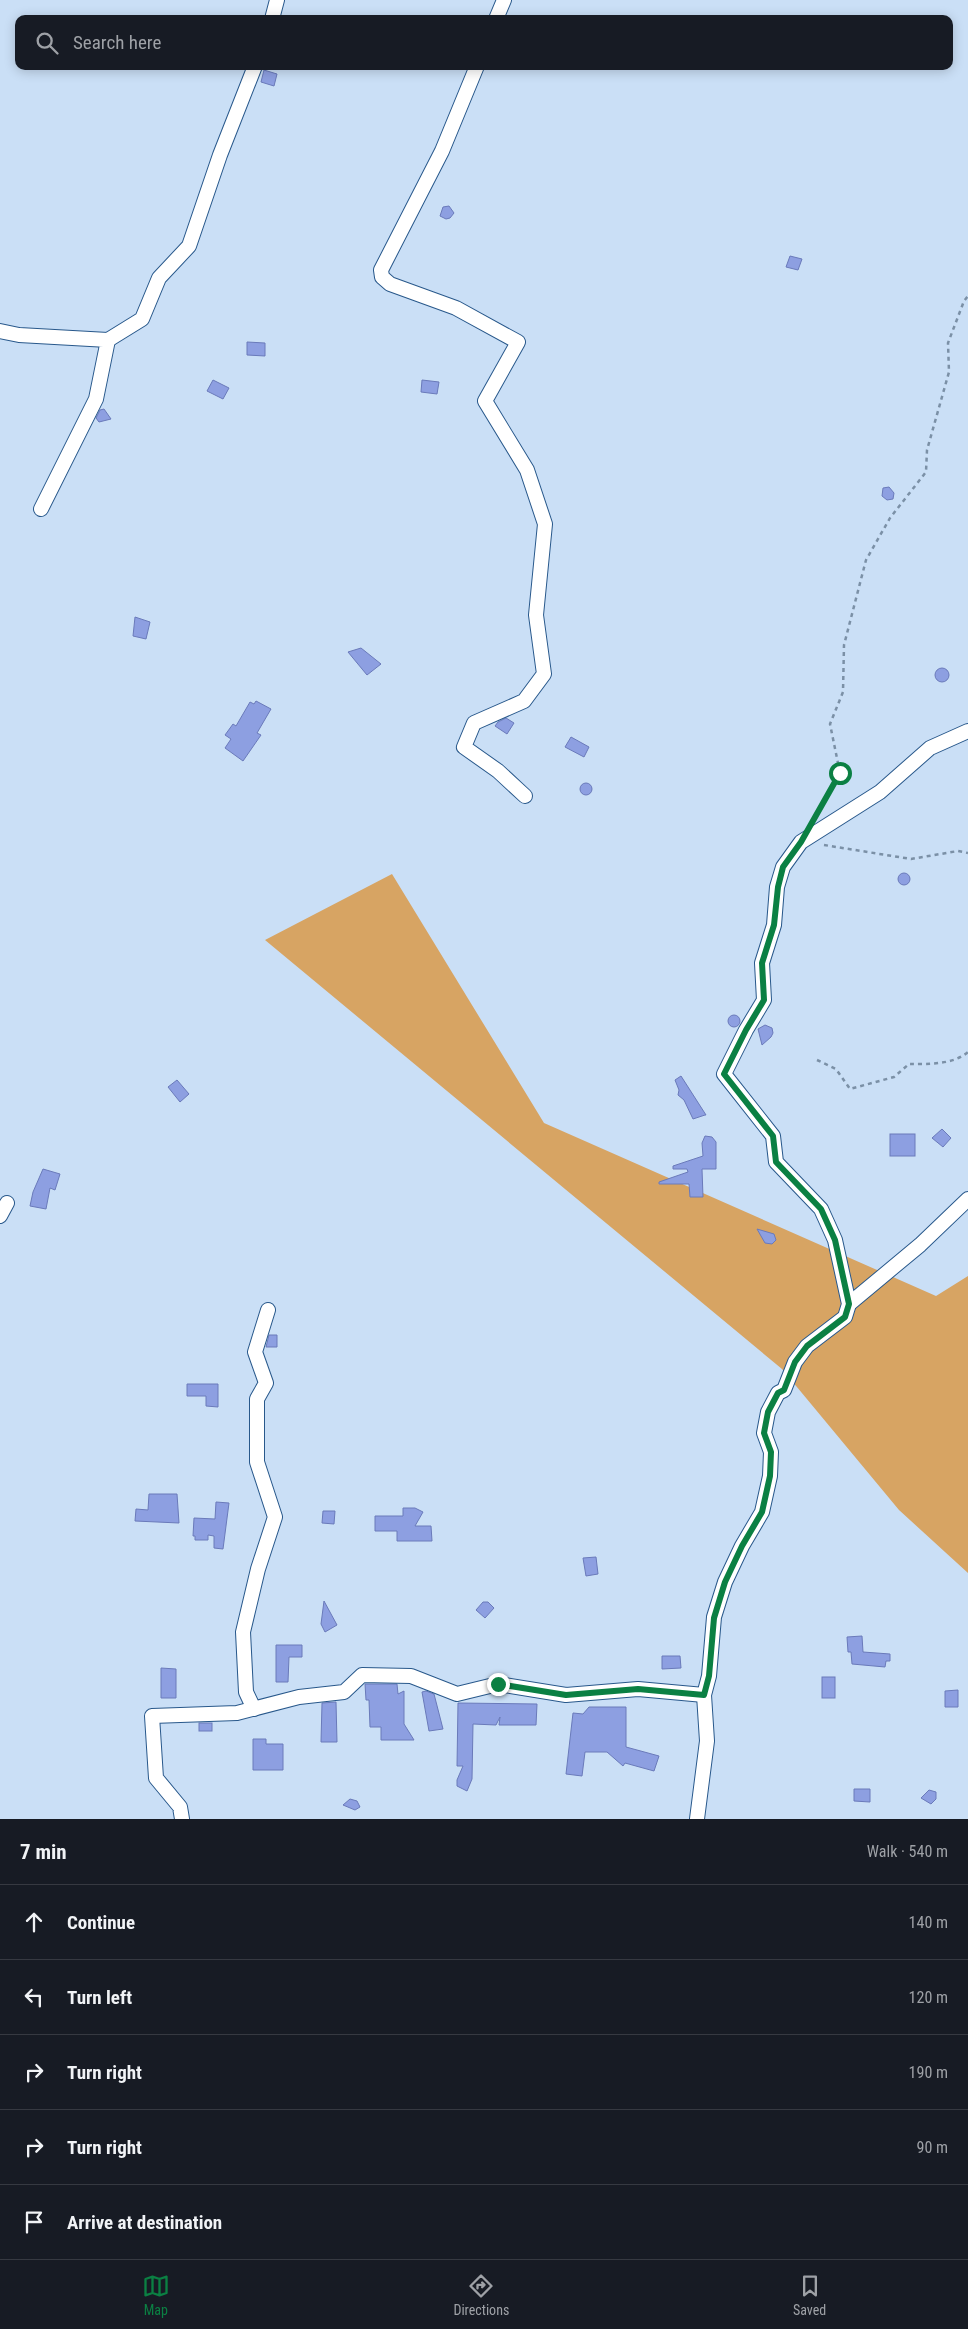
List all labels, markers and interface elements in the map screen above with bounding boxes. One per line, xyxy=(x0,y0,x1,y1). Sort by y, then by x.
search box xyxy=(15,15,953,70)
icon: search xyxy=(33,29,61,57)
text: Search here xyxy=(73,31,161,54)
route start xyxy=(829,762,852,785)
route end xyxy=(487,1673,510,1696)
text: 7 min xyxy=(20,1840,67,1864)
text: Walk · 540 m xyxy=(867,1842,948,1861)
icon: ahead xyxy=(20,1908,48,1936)
text: Continue xyxy=(67,1911,135,1934)
text: 140 m xyxy=(909,1913,948,1932)
icon: left xyxy=(20,1983,48,2011)
text: Turn left xyxy=(67,1986,132,2009)
text: 120 m xyxy=(909,1988,948,2007)
icon: right xyxy=(20,2058,48,2086)
text: Turn right xyxy=(67,2061,142,2084)
text: 190 m xyxy=(909,2063,948,2082)
icon: right xyxy=(20,2133,48,2161)
text: Turn right xyxy=(67,2136,142,2159)
text: 90 m xyxy=(916,2138,948,2157)
icon: arrive xyxy=(20,2208,48,2236)
text: Arrive at destination xyxy=(67,2211,222,2234)
tab: Map xyxy=(142,2272,170,2318)
tab: Directions xyxy=(453,2272,509,2318)
tab: Saved xyxy=(793,2272,826,2318)

